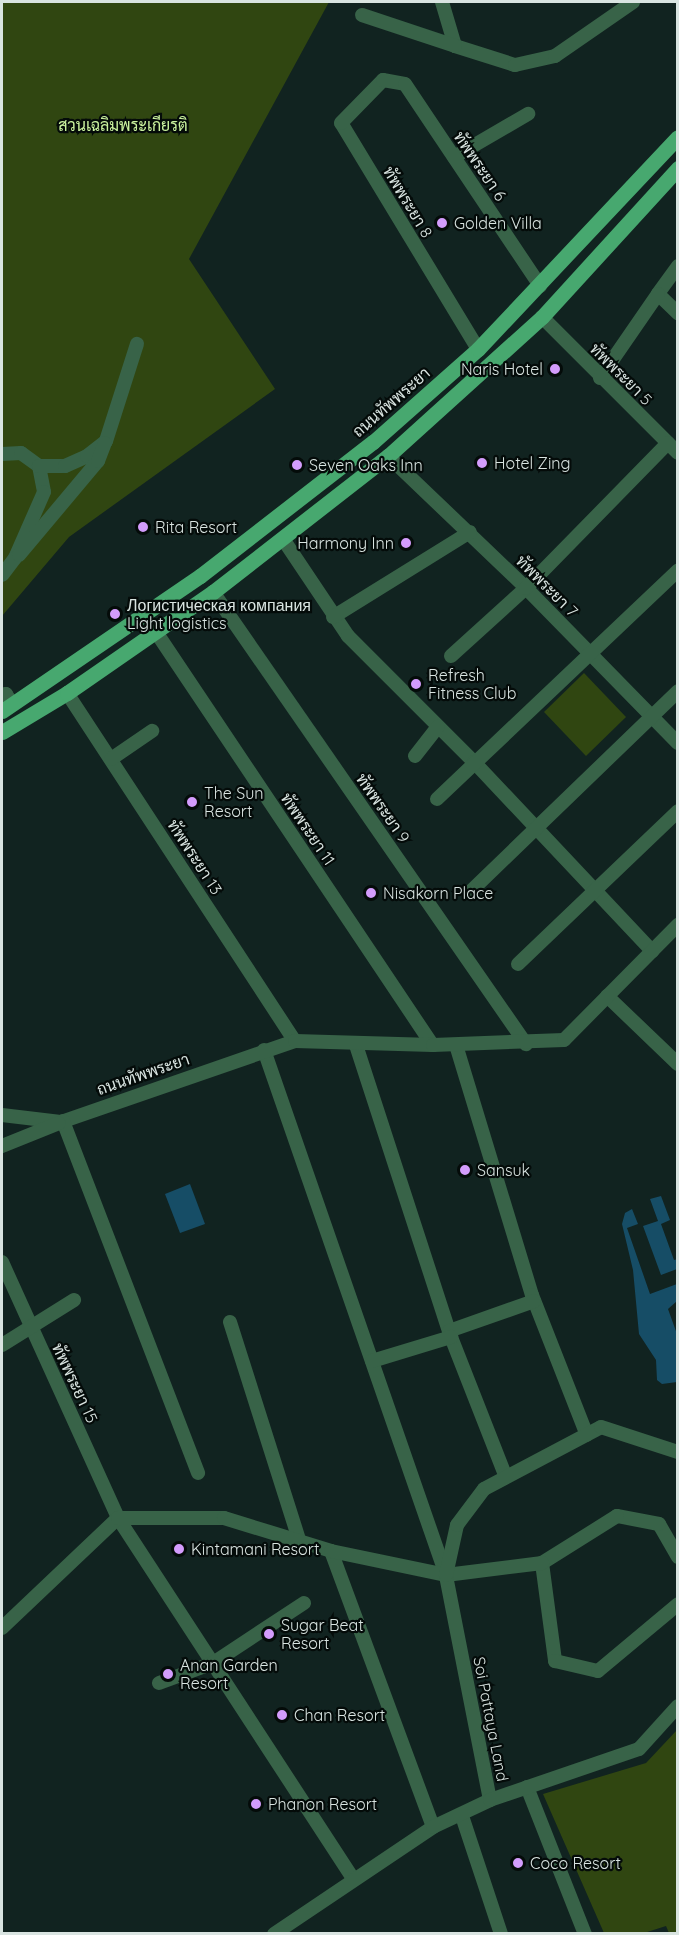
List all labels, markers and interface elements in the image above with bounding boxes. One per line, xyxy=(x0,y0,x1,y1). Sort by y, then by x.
park label: สวนเฉลิมพระเกียรติ xyxy=(58,115,188,135)
street label: ทัพพระยา 6 xyxy=(450,128,510,204)
street label: ทัพพระยา 8 xyxy=(379,163,437,241)
place label: Golden Villa xyxy=(454,213,542,233)
marker: Golden Villa xyxy=(435,216,449,230)
street label: ทัพพระยา 5 xyxy=(586,339,656,409)
place label: Naris Hotel xyxy=(461,359,543,379)
marker: Naris Hotel xyxy=(548,362,562,376)
street label: ถนนทัพพระยา xyxy=(348,363,434,441)
place label: Hotel Zing xyxy=(494,453,571,473)
place label: Seven Oaks Inn xyxy=(309,455,423,475)
marker: Hotel Zing xyxy=(475,456,489,470)
marker: Seven Oaks Inn xyxy=(290,458,304,472)
place label: Rita Resort xyxy=(155,517,237,537)
marker: Rita Resort xyxy=(136,520,150,534)
place label: Harmony Inn xyxy=(297,533,394,553)
marker: Harmony Inn xyxy=(399,536,413,550)
street label: ทัพพระยา 7 xyxy=(512,551,582,621)
place label: Логистическая компания Light logistics xyxy=(127,595,327,633)
marker: Логистическая компания Light logistics xyxy=(108,607,122,621)
place label: Refresh Fitness Club xyxy=(428,665,516,703)
marker: Refresh Fitness Club xyxy=(409,677,423,691)
street label: ทัพพระยา 9 xyxy=(352,770,414,846)
place label: The Sun Resort xyxy=(204,783,264,821)
street label: ทัพพระยา 11 xyxy=(277,789,339,869)
marker: The Sun Resort xyxy=(185,795,199,809)
street label: ทัพพระยา 13 xyxy=(164,816,226,898)
place label: Nisakorn Place xyxy=(383,883,493,903)
marker: Nisakorn Place xyxy=(364,886,378,900)
street label: ถนนทัพพระยา xyxy=(94,1049,192,1099)
place label: Sansuk xyxy=(477,1160,530,1180)
marker: Sansuk xyxy=(458,1163,472,1177)
street label: ทัพพระยา 15 xyxy=(48,1340,102,1426)
place label: Kintamani Resort xyxy=(191,1539,319,1559)
marker: Kintamani Resort xyxy=(172,1542,186,1556)
place label: Sugar Beat Resort xyxy=(281,1615,364,1653)
marker: Sugar Beat Resort xyxy=(262,1627,276,1641)
place label: Anan Garden Resort xyxy=(180,1655,278,1693)
street label: Soi Pattaya Land xyxy=(470,1655,512,1783)
marker: Anan Garden Resort xyxy=(161,1667,175,1681)
place label: Chan Resort xyxy=(294,1705,385,1725)
marker: Chan Resort xyxy=(275,1708,289,1722)
place label: Phanon Resort xyxy=(268,1794,377,1814)
marker: Phanon Resort xyxy=(249,1797,263,1811)
place label: Coco Resort xyxy=(530,1853,621,1873)
marker: Coco Resort xyxy=(511,1856,525,1870)

